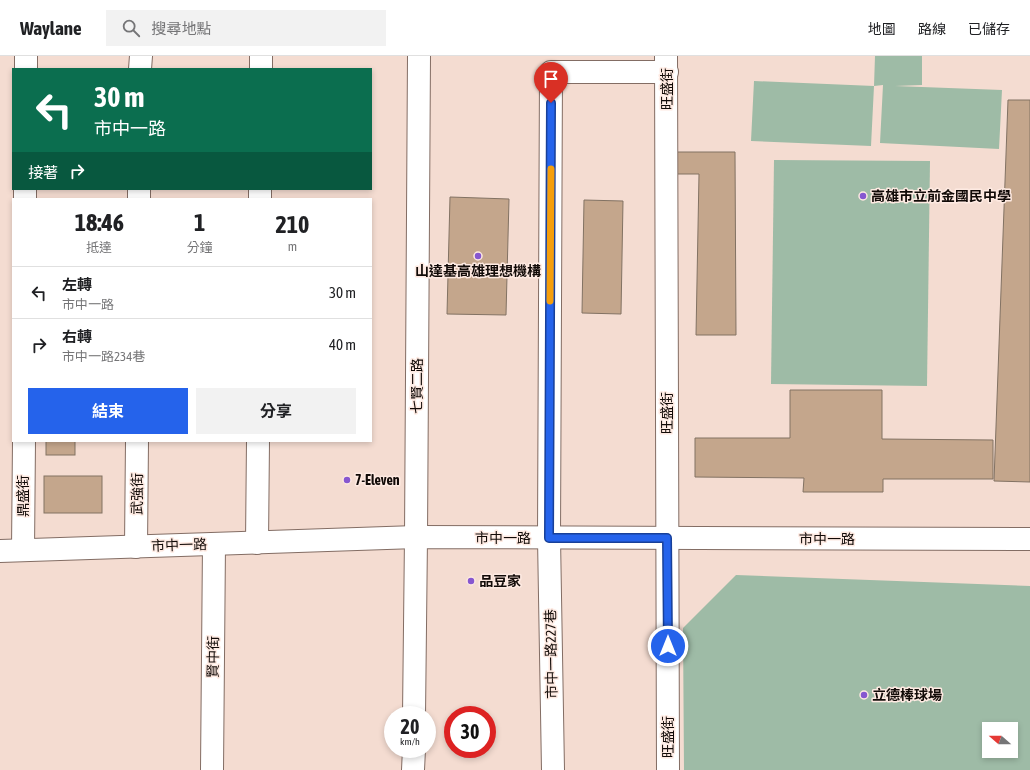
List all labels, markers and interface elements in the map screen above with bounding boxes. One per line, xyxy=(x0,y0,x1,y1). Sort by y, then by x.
search box xyxy=(106,10,386,46)
text: Waylane xyxy=(20,17,82,39)
icon: search xyxy=(120,17,142,39)
text: 搜尋地點 xyxy=(152,20,212,37)
text: 地圖 xyxy=(868,21,896,37)
text: 路線 xyxy=(918,21,946,37)
text: 已儲存 xyxy=(968,21,1010,37)
pin xyxy=(534,62,568,103)
icon: arrive xyxy=(540,68,562,90)
street label: 旺盛街 xyxy=(659,68,675,110)
text: 30 m xyxy=(94,81,144,113)
icon: left xyxy=(28,84,80,136)
text: 市中一路 xyxy=(94,118,166,139)
icon: right xyxy=(66,160,88,182)
text: 接著 xyxy=(28,164,58,181)
place label: 高雄市立前金國民中學 xyxy=(871,188,1011,204)
marker: 高雄市立前金國民中學 xyxy=(858,191,868,201)
text: 18:46 xyxy=(75,209,124,236)
text: 1 xyxy=(194,209,205,236)
text: 210 xyxy=(275,211,309,238)
text: m xyxy=(288,239,297,254)
text: 抵達 xyxy=(86,240,112,255)
text: 分鐘 xyxy=(187,240,213,255)
marker: 山達基高雄理想機構 xyxy=(473,251,483,261)
place label: 山達基高雄理想機構 xyxy=(415,263,541,279)
text: 左轉 xyxy=(62,276,92,293)
icon: left xyxy=(28,282,50,304)
text: 30 m xyxy=(329,284,356,301)
text: 市中一路 xyxy=(62,297,114,312)
text: 右轉 xyxy=(62,328,92,345)
icon: right xyxy=(28,334,50,356)
text: 40 m xyxy=(329,336,356,353)
text: 市中一路234巷 xyxy=(62,349,145,364)
street label: 七賢二路 xyxy=(409,358,425,414)
button: 結束 xyxy=(28,388,188,434)
button: 分享 xyxy=(196,388,356,434)
street label: 旺盛街 xyxy=(659,392,675,434)
place label: 7-Eleven xyxy=(355,472,400,488)
street label: 武強街 xyxy=(129,473,145,515)
street label: 鼎盛街 xyxy=(15,475,31,517)
marker: 7-Eleven xyxy=(342,475,352,485)
street label: 市中一路 xyxy=(475,530,531,546)
street label: 市中一路 xyxy=(799,531,855,547)
street label: 市中一路 xyxy=(151,536,207,554)
place label: 品豆家 xyxy=(479,573,521,589)
marker: 品豆家 xyxy=(466,576,476,586)
street label: 市中一路227巷 xyxy=(542,609,560,699)
position arrow xyxy=(647,625,689,667)
street label: 賢中街 xyxy=(205,636,221,678)
place label: 立德棒球場 xyxy=(872,687,942,703)
marker: 立德棒球場 xyxy=(859,690,869,700)
speed limit sign: 30 xyxy=(444,706,496,758)
text: 20 xyxy=(401,715,419,738)
street label: 旺盛街 xyxy=(660,716,676,758)
north arrow xyxy=(982,722,1018,758)
map controls xyxy=(982,722,1018,758)
text: km/h xyxy=(400,736,420,747)

